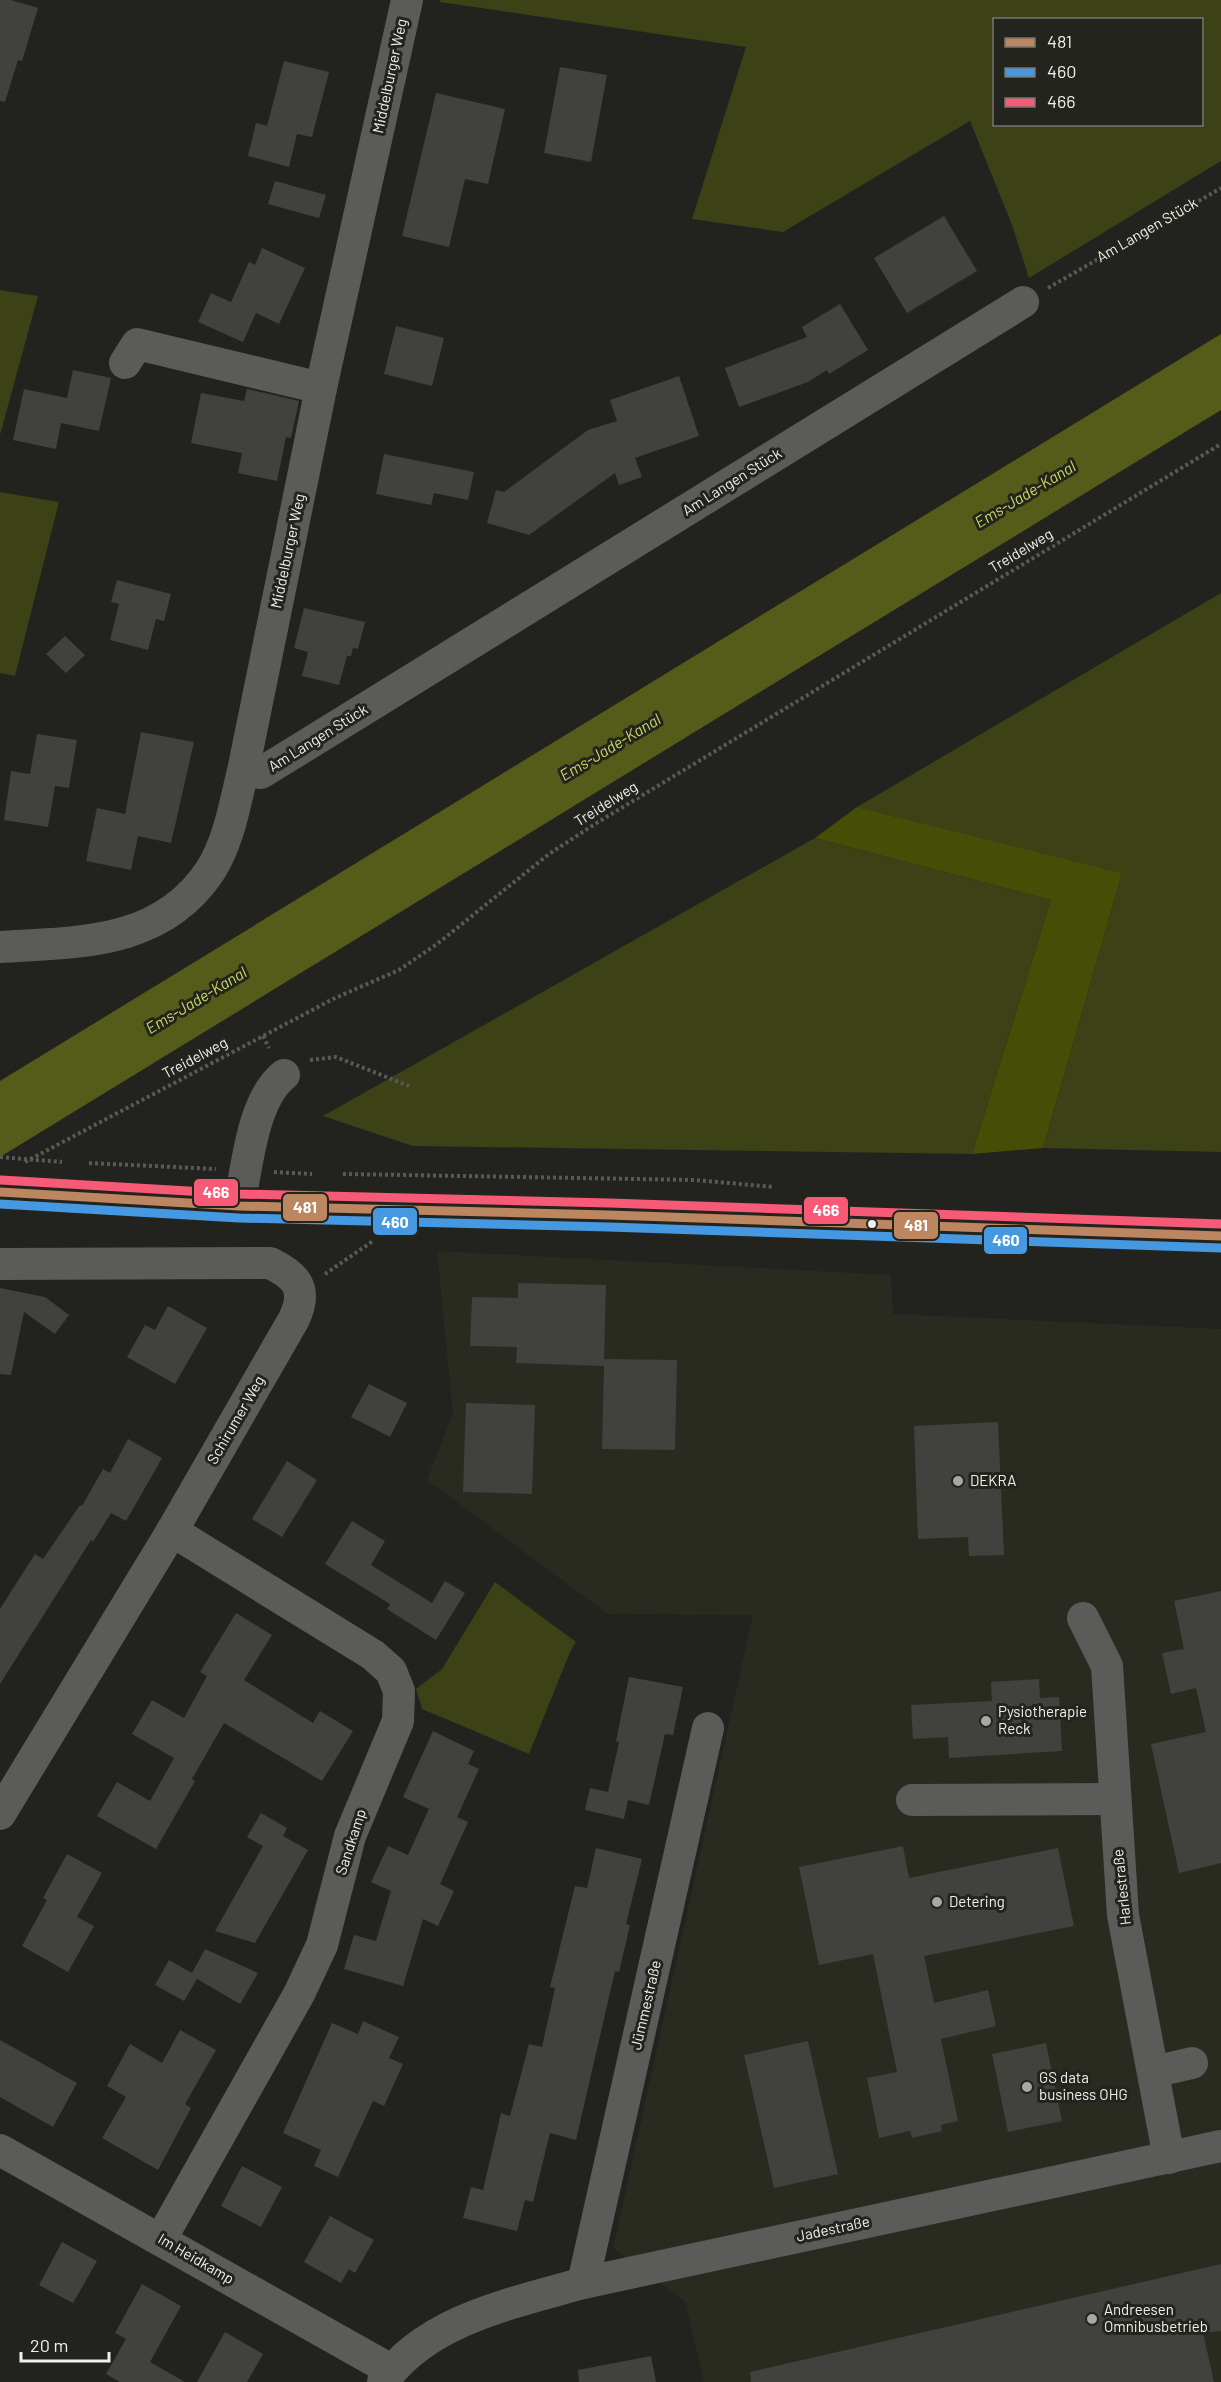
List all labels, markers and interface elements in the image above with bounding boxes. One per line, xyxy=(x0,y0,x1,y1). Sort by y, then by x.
street label: Middelburger Weg xyxy=(368,17,410,135)
legend xyxy=(993,18,1203,126)
text: 481 xyxy=(1047,30,1072,52)
text: 460 xyxy=(1047,60,1076,82)
text: 466 xyxy=(1047,90,1075,112)
street label: Am Langen Stück xyxy=(1093,193,1201,265)
street label: Am Langen Stück xyxy=(679,443,785,519)
water label: Ems-Jade-Kanal xyxy=(971,456,1079,531)
street label: Middelburger Weg xyxy=(266,492,308,610)
street label: Treidelweg xyxy=(985,524,1056,576)
street label: Am Langen Stück xyxy=(265,699,371,775)
water label: Ems-Jade-Kanal xyxy=(556,709,664,784)
street label: Treidelweg xyxy=(571,777,640,830)
water label: Ems-Jade-Kanal xyxy=(142,962,250,1037)
street label: Treidelweg xyxy=(159,1032,230,1082)
line badge: 466 xyxy=(193,1178,239,1207)
text: 466 xyxy=(203,1182,230,1201)
line badge: 481 xyxy=(282,1193,328,1222)
line badge: 466 xyxy=(803,1196,849,1225)
text: 481 xyxy=(293,1197,317,1216)
text: 466 xyxy=(813,1200,840,1219)
line badge: 460 xyxy=(372,1207,418,1236)
line badge: 481 xyxy=(893,1211,939,1240)
text: 460 xyxy=(381,1212,409,1231)
text: 481 xyxy=(904,1215,928,1234)
unlabelled marker xyxy=(866,1218,878,1230)
line badge: 460 xyxy=(983,1226,1028,1255)
text: 460 xyxy=(992,1230,1020,1249)
street label: Schirumer Weg xyxy=(203,1372,268,1467)
place label: DEKRA xyxy=(970,1471,1016,1489)
marker: DEKRA xyxy=(951,1474,965,1488)
place label: Pysiotherapie Reck xyxy=(998,1702,1087,1737)
marker: Pysiotherapie Reck xyxy=(979,1714,993,1728)
street label: Sandkamp xyxy=(331,1806,369,1877)
street label: Harlestraße xyxy=(1108,1848,1134,1926)
place label: Detering xyxy=(949,1892,1005,1910)
marker: Detering xyxy=(930,1895,944,1909)
street label: Jümmestraße xyxy=(626,1958,664,2051)
place label: GS data business OHG xyxy=(1039,2068,1128,2103)
marker: GS data business OHG xyxy=(1020,2080,1034,2094)
street label: Jadestraße xyxy=(794,2211,871,2245)
street label: Im Heidkamp xyxy=(155,2229,238,2287)
place label: Andreesen Omnibusbetrieb xyxy=(1104,2300,1208,2335)
marker: Andreesen Omnibusbetrieb xyxy=(1085,2312,1099,2326)
scale bar xyxy=(21,2325,110,2363)
text: 20 m xyxy=(30,2334,68,2356)

